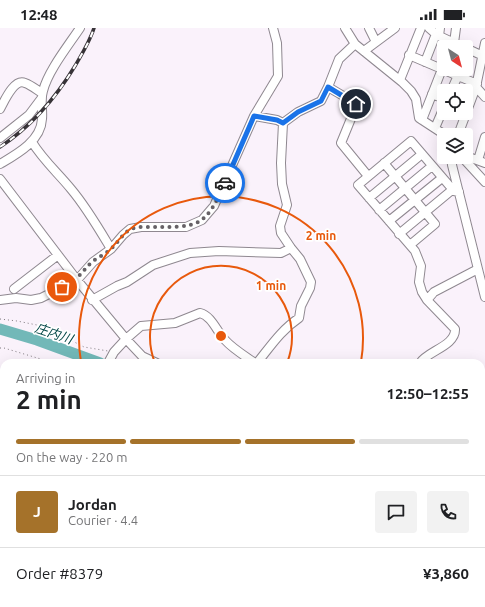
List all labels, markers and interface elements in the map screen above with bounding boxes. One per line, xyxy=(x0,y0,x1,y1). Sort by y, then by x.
text: 12:48 xyxy=(20,6,58,23)
north arrow xyxy=(437,40,473,76)
map controls xyxy=(437,40,473,164)
button: locate xyxy=(437,84,473,120)
pin xyxy=(339,87,373,121)
icon: home xyxy=(345,93,367,115)
button: layers xyxy=(437,128,473,164)
courier xyxy=(205,163,245,203)
icon: car xyxy=(214,172,236,194)
text: 2 min xyxy=(306,229,336,242)
pin xyxy=(45,270,79,304)
icon: bag xyxy=(51,276,73,298)
text: 1 min xyxy=(256,279,286,292)
water label: 庄内川 xyxy=(33,320,77,347)
centre of rings xyxy=(214,329,228,343)
text: Arriving in xyxy=(16,371,75,385)
text: 2 min xyxy=(16,385,82,414)
text: 12:50–12:55 xyxy=(386,385,469,402)
text: On the way · 220 m xyxy=(16,450,128,464)
button: chat xyxy=(375,491,417,533)
button: phone xyxy=(427,491,469,533)
text: Jordan xyxy=(68,496,117,513)
text: J xyxy=(33,503,41,520)
text: Courier · 4.4 xyxy=(68,513,138,527)
text: Order #8379 xyxy=(16,565,103,582)
text: ¥3,860 xyxy=(423,565,469,582)

